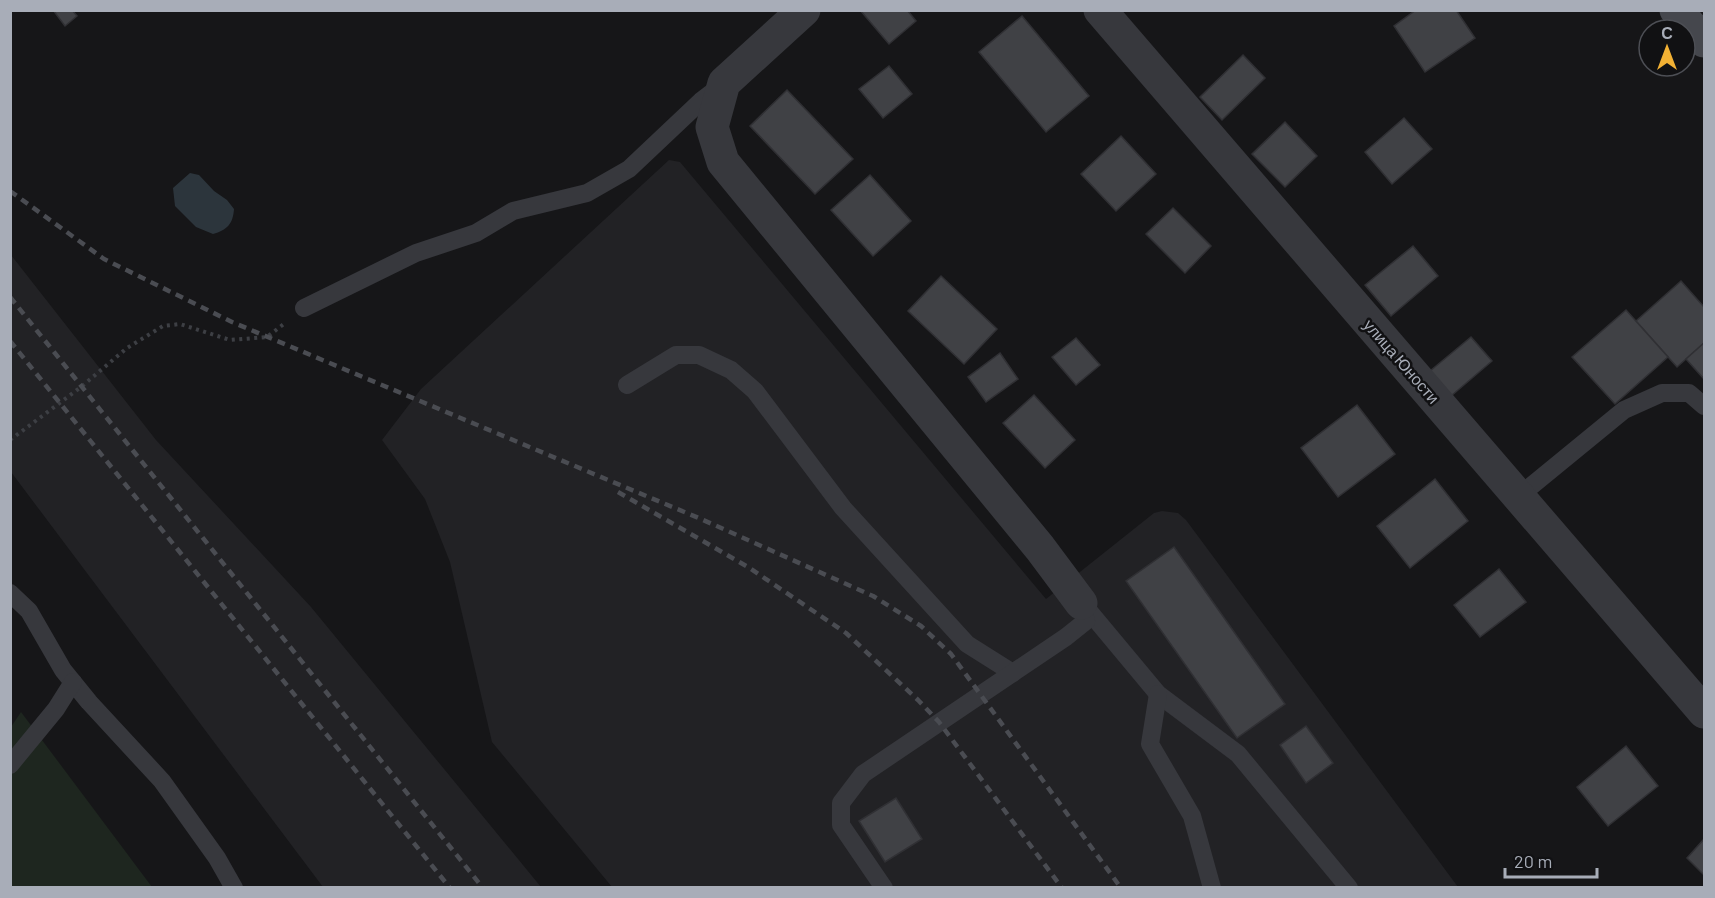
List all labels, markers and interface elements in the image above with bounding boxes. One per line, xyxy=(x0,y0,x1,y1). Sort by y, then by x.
north arrow xyxy=(1637,18,1697,78)
text: С xyxy=(1661,23,1673,42)
street label: улица Юности xyxy=(1360,315,1444,407)
scale bar xyxy=(1505,841,1596,879)
text: 20 m xyxy=(1514,850,1552,872)

